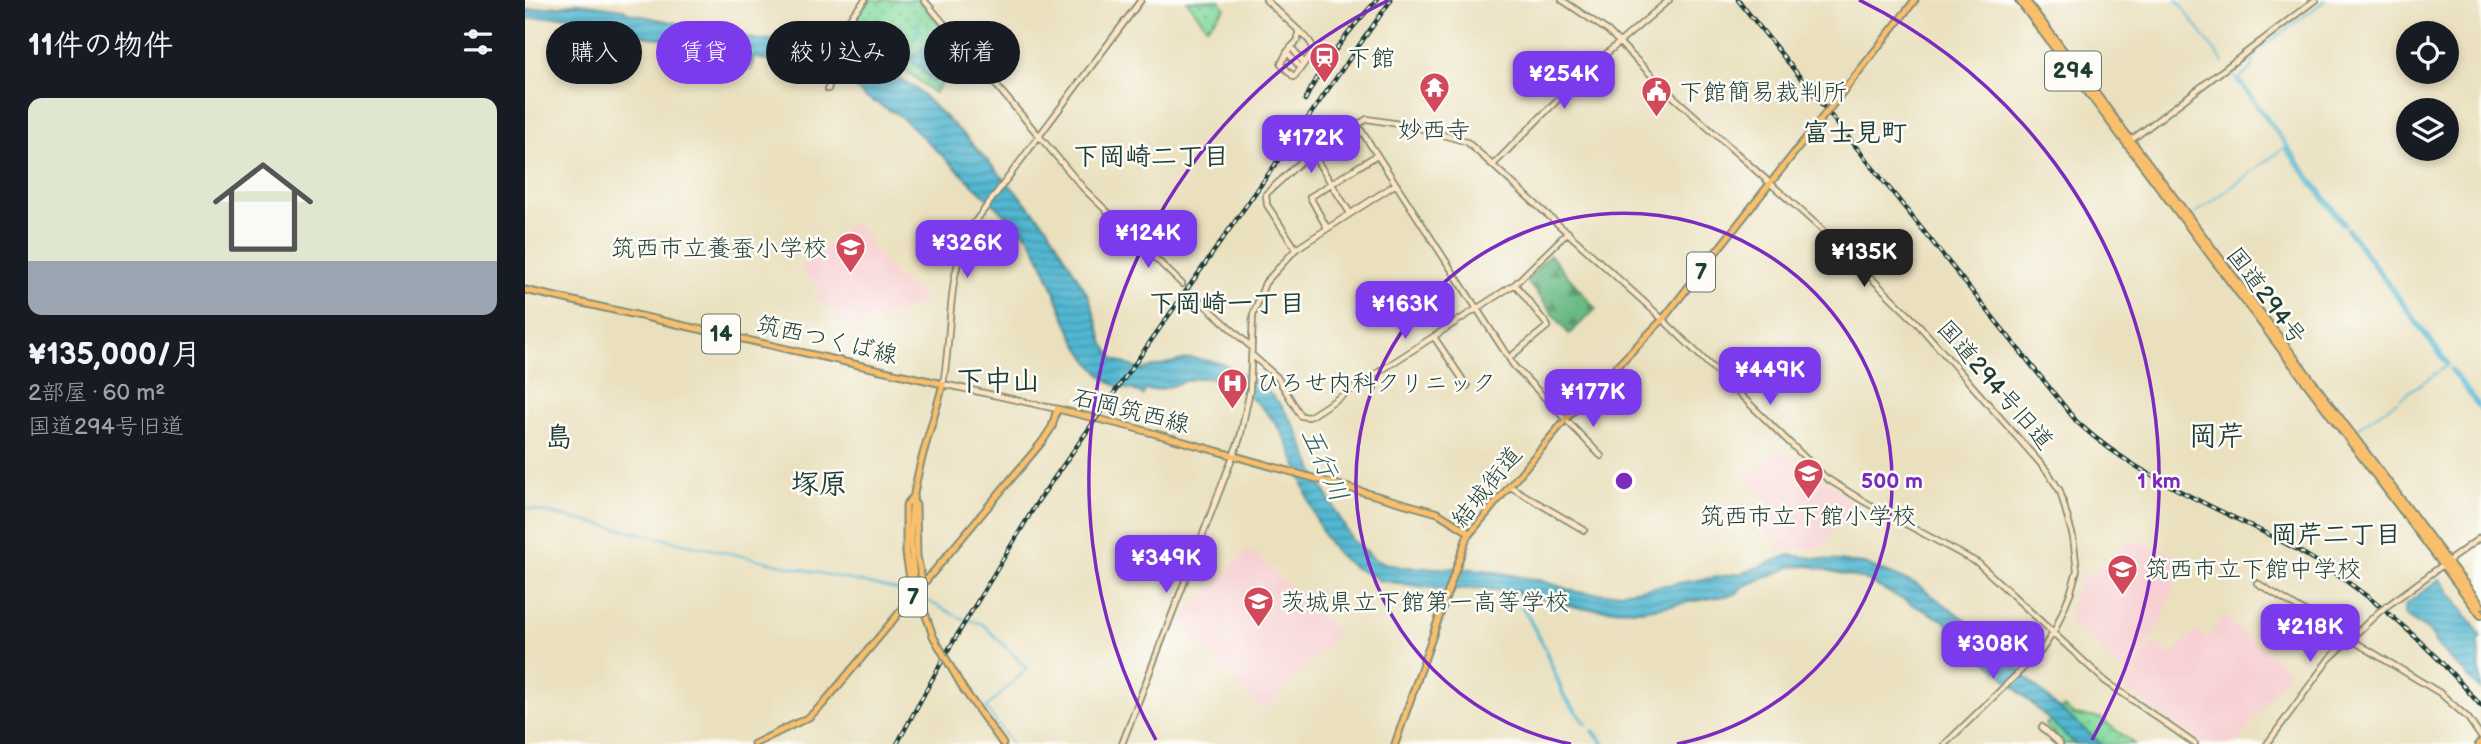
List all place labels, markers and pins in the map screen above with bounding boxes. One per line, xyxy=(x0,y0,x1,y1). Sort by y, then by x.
station icon: 下館 xyxy=(1307,41,1341,85)
place label: 下館 xyxy=(1347,44,1395,73)
pin: ¥254K xyxy=(1515,52,1613,111)
temple icon: 妙西寺 xyxy=(1417,71,1451,115)
public building icon: 下館簡易裁判所 xyxy=(1639,75,1673,119)
place label: 下館簡易裁判所 xyxy=(1679,78,1847,107)
pin: ¥172K xyxy=(1262,116,1360,175)
place label: 妙西寺 xyxy=(1398,116,1470,145)
pin: ¥124K xyxy=(1099,210,1197,270)
pin: ¥326K xyxy=(918,220,1016,280)
pin: ¥135K xyxy=(1815,230,1913,289)
school or university icon: 筑西市立養蚕小学校 xyxy=(833,231,867,275)
place label: 筑西市立養蚕小学校 xyxy=(611,234,827,263)
pin: ¥163K xyxy=(1356,282,1454,341)
pin: ¥449K xyxy=(1721,348,1819,407)
hospital icon: ひろせ内科クリニック xyxy=(1216,366,1250,410)
place label: ひろせ内科クリニック xyxy=(1256,369,1496,398)
pin: ¥177K xyxy=(1544,370,1642,429)
school or university icon: 筑西市立下館小学校 xyxy=(1791,457,1825,501)
centre of rings xyxy=(1612,469,1636,493)
place label: 筑西市立下館小学校 xyxy=(1700,502,1916,531)
pin: ¥349K xyxy=(1117,536,1215,595)
school or university icon: 筑西市立下館中学校 xyxy=(2105,552,2139,596)
place label: 筑西市立下館中学校 xyxy=(2145,555,2361,584)
school or university icon: 茨城県立下館第一高等学校 xyxy=(1241,585,1275,629)
place label: 茨城県立下館第一高等学校 xyxy=(1281,588,1569,617)
pin: ¥218K xyxy=(2261,604,2359,664)
pin: ¥308K xyxy=(1944,622,2042,681)

